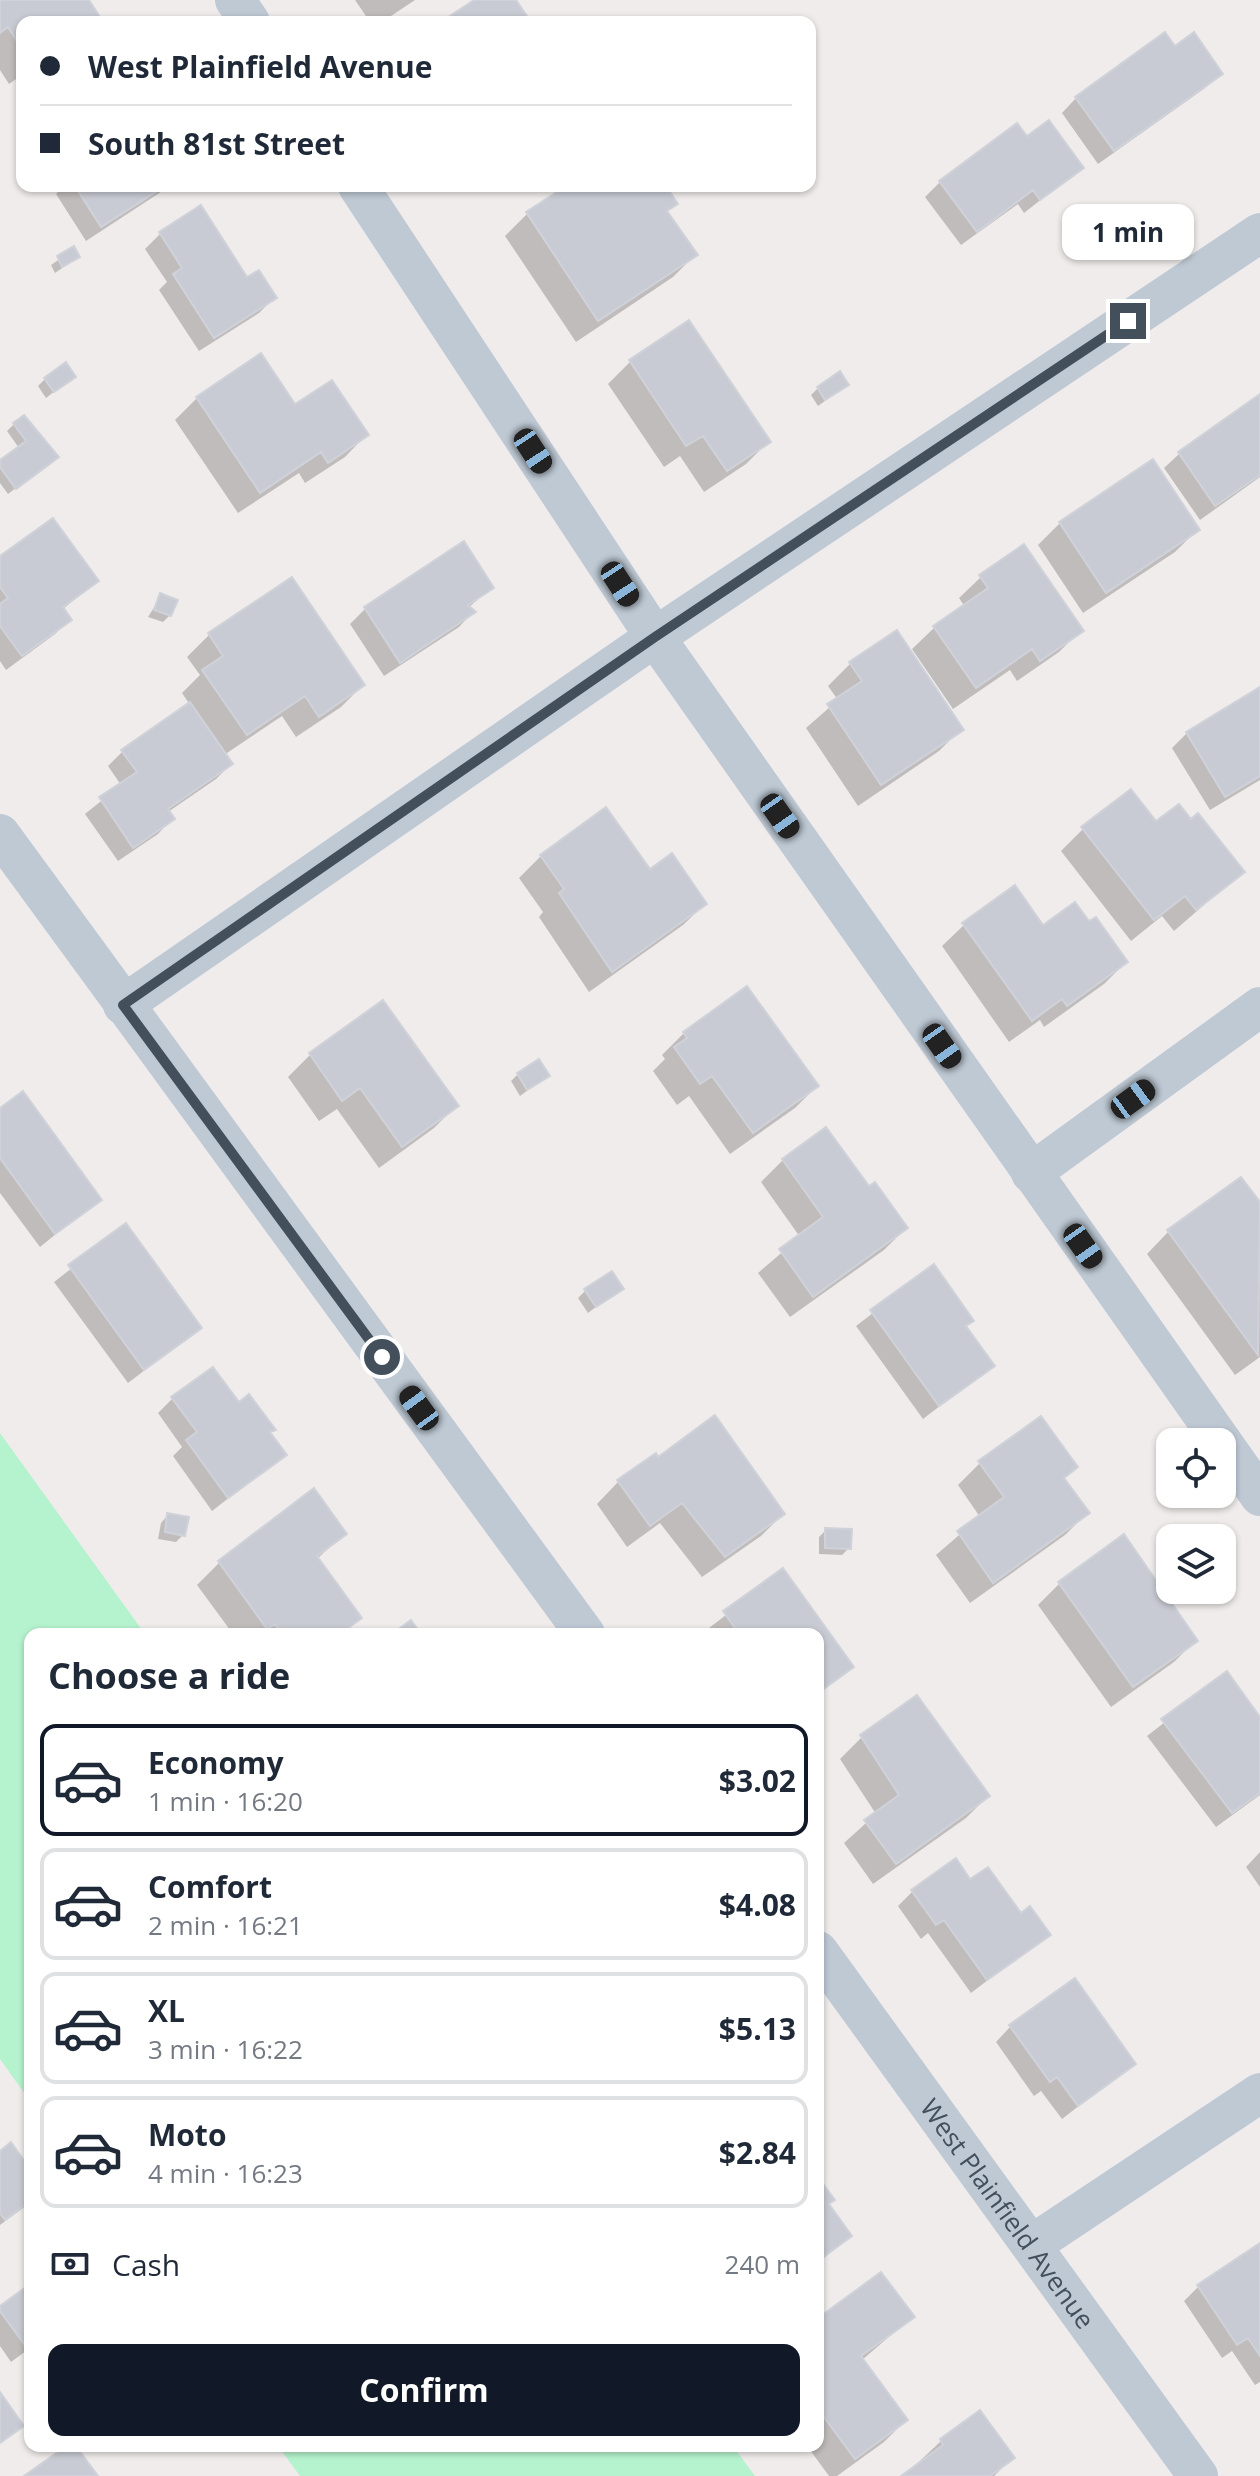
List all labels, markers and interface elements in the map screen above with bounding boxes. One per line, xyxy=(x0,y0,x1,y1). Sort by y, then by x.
text: West Plainfield Avenue xyxy=(88,46,433,87)
text: South 81st Street xyxy=(88,123,345,164)
callout: 1 min xyxy=(1062,205,1194,261)
text: 1 min xyxy=(1092,214,1164,250)
route end xyxy=(1110,303,1146,339)
car xyxy=(510,424,556,478)
car xyxy=(597,557,643,611)
car xyxy=(756,789,804,843)
car xyxy=(918,1019,966,1073)
car xyxy=(1107,1075,1159,1123)
car xyxy=(1059,1219,1107,1273)
route start xyxy=(364,1339,400,1375)
car xyxy=(395,1382,443,1434)
map controls xyxy=(1156,1428,1236,1604)
button: locate xyxy=(1156,1428,1236,1508)
button: layers xyxy=(1156,1524,1236,1604)
text: Choose a ride xyxy=(48,1651,290,1700)
text: Economy xyxy=(148,1742,284,1783)
icon: car xyxy=(52,1744,124,1816)
text: $3.02 xyxy=(719,1760,796,1801)
text: 1 min · 16:20 xyxy=(148,1783,303,1819)
text: Comfort xyxy=(148,1866,272,1907)
icon: car xyxy=(52,1868,124,1940)
text: $4.08 xyxy=(719,1884,796,1925)
text: 2 min · 16:21 xyxy=(148,1907,303,1943)
text: XL xyxy=(148,1990,185,2031)
icon: car xyxy=(52,1992,124,2064)
text: $5.13 xyxy=(719,2008,796,2049)
text: 3 min · 16:22 xyxy=(148,2031,303,2067)
street label: West Plainfield Avenue xyxy=(912,2091,1103,2336)
text: Moto xyxy=(148,2114,226,2155)
icon: car xyxy=(52,2116,124,2188)
text: $2.84 xyxy=(719,2132,796,2173)
text: 4 min · 16:23 xyxy=(148,2155,303,2191)
icon: cash xyxy=(48,2242,92,2286)
text: Cash xyxy=(112,2244,180,2285)
text: 240 m xyxy=(725,2246,800,2282)
button: Confirm xyxy=(48,2344,800,2436)

